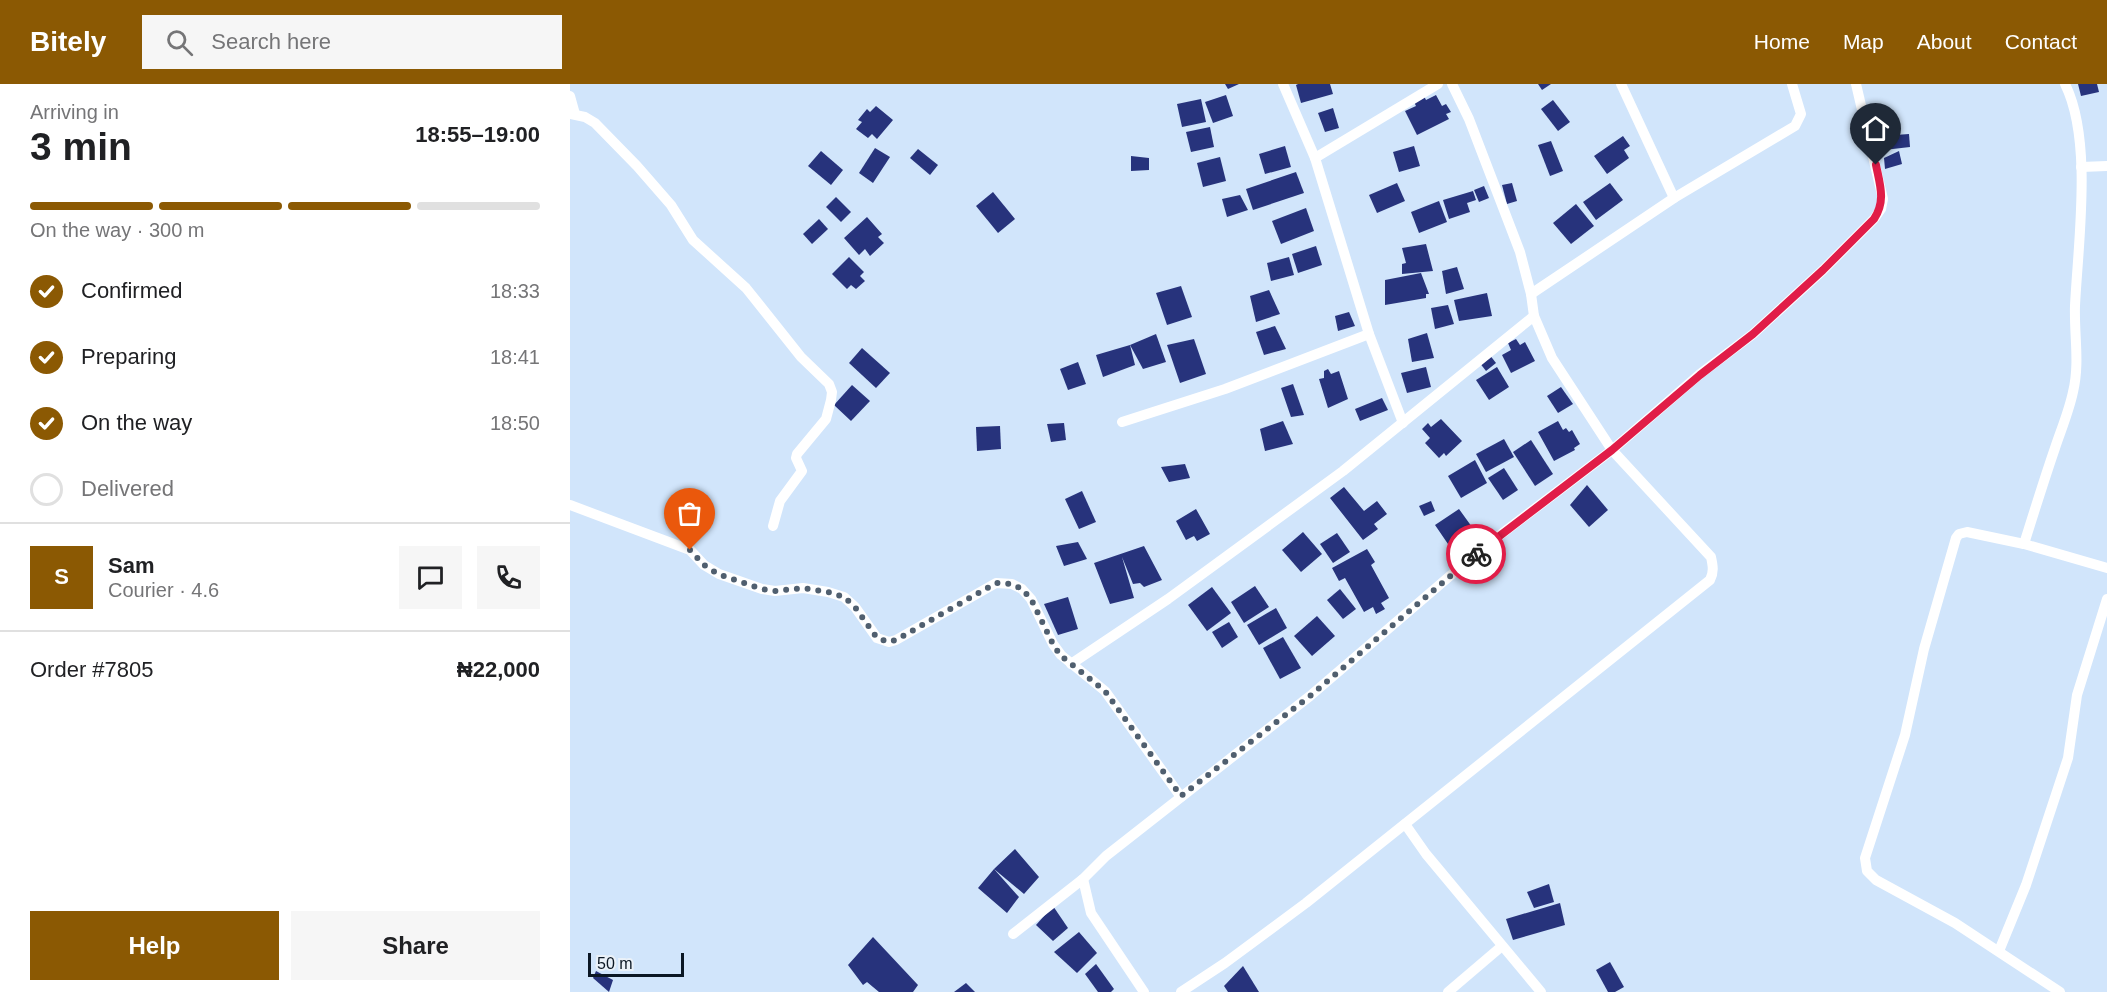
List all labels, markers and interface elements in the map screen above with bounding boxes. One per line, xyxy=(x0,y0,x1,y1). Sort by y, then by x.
search box xyxy=(142,15,562,69)
text: Bitely xyxy=(30,26,106,57)
icon: search xyxy=(163,26,196,59)
text: Search here xyxy=(211,29,331,54)
text: Home xyxy=(1754,30,1810,53)
text: Map xyxy=(1843,30,1884,53)
text: About xyxy=(1917,30,1972,53)
text: Contact xyxy=(2005,30,2077,53)
text: Arriving in xyxy=(30,101,119,123)
pin xyxy=(1850,103,1901,165)
icon: home xyxy=(1859,112,1892,145)
text: 18:55–19:00 xyxy=(415,122,540,147)
text: 3 min xyxy=(30,125,132,168)
text: On the way · 300 m xyxy=(30,219,205,241)
icon: check xyxy=(30,275,63,308)
text: Confirmed xyxy=(81,278,182,303)
text: 18:33 xyxy=(490,280,540,302)
icon: check xyxy=(30,341,63,374)
text: Preparing xyxy=(81,344,176,369)
text: 18:41 xyxy=(490,346,540,368)
icon: check xyxy=(30,407,63,440)
text: On the way xyxy=(81,410,192,435)
text: 18:50 xyxy=(490,412,540,434)
text: Delivered xyxy=(81,476,174,501)
pin xyxy=(664,488,715,550)
icon: bag xyxy=(673,497,706,530)
courier xyxy=(1446,524,1506,584)
icon: bike xyxy=(1460,538,1493,571)
button: chat xyxy=(399,546,462,609)
button: phone xyxy=(477,546,540,609)
text: Sam xyxy=(108,553,154,578)
text: S xyxy=(54,564,69,589)
text: Courier · 4.6 xyxy=(108,579,219,601)
text: Order #7805 xyxy=(30,657,154,682)
text: ₦22,000 xyxy=(457,657,540,682)
button: Help xyxy=(30,911,279,980)
button: Share xyxy=(291,911,540,980)
scale bar xyxy=(588,950,684,978)
text: 50 m xyxy=(597,955,633,972)

